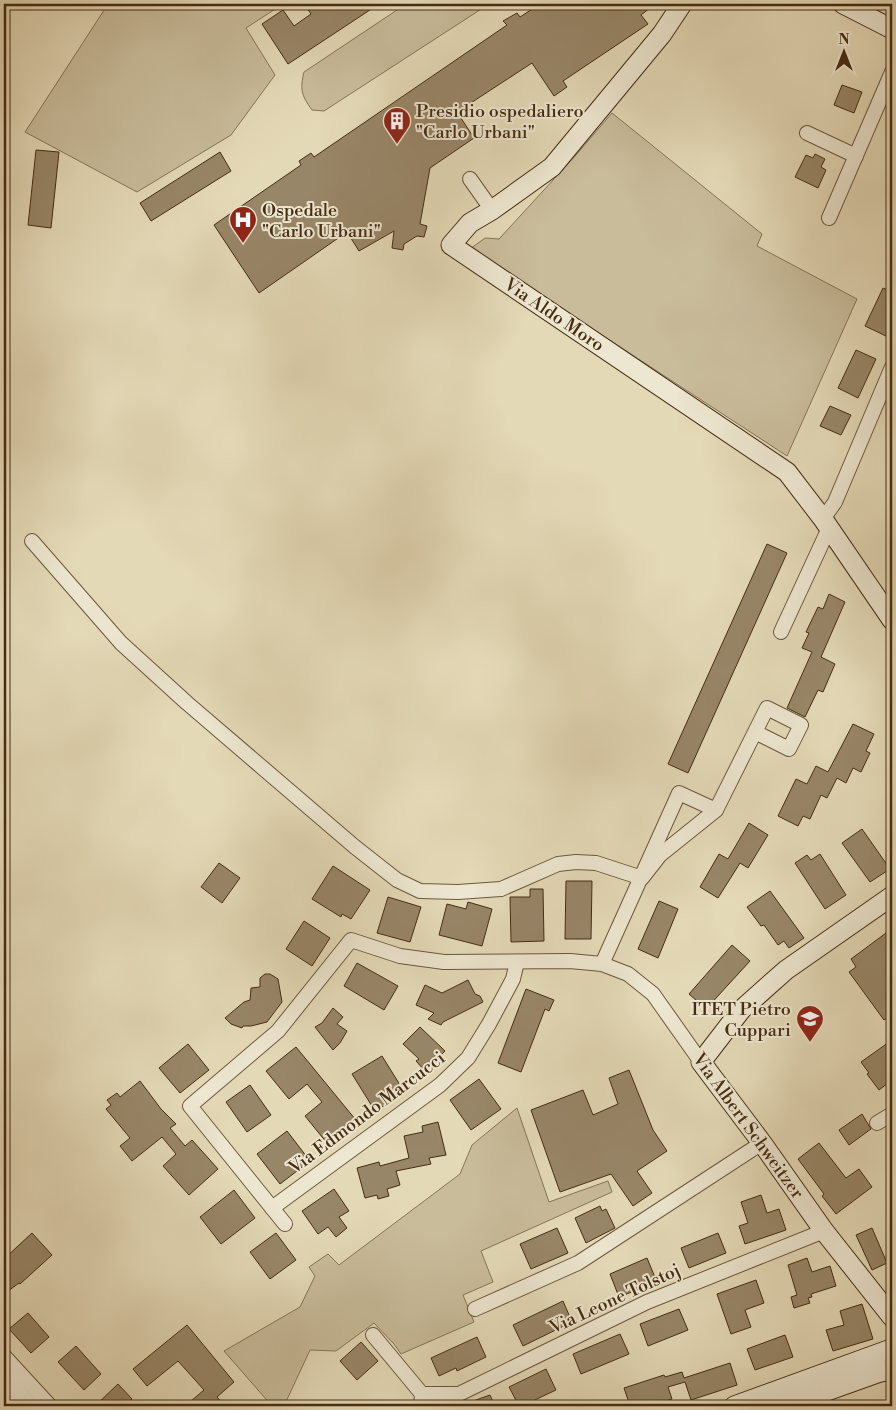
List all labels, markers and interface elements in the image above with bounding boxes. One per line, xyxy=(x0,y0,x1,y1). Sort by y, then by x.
north arrow xyxy=(818,28,868,78)
text: N xyxy=(838,31,850,49)
place label: Presidio ospedaliero "Carlo Urbani" xyxy=(416,100,584,144)
building icon: Presidio ospedaliero "Carlo Urbani" xyxy=(382,106,412,145)
place label: Ospedale "Carlo Urbani" xyxy=(262,199,381,243)
hospital icon: Ospedale "Carlo Urbani" xyxy=(228,205,258,244)
street label: Via Aldo Moro xyxy=(499,272,609,357)
place label: ITET Pietro Cuppari xyxy=(691,998,791,1042)
school or university icon: ITET Pietro Cuppari xyxy=(795,1004,825,1043)
street label: Via Edmondo Marcucci xyxy=(283,1047,450,1180)
street label: Via Albert Schweitzer xyxy=(687,1048,809,1204)
street label: Via Leone Tolstoj xyxy=(545,1259,684,1340)

